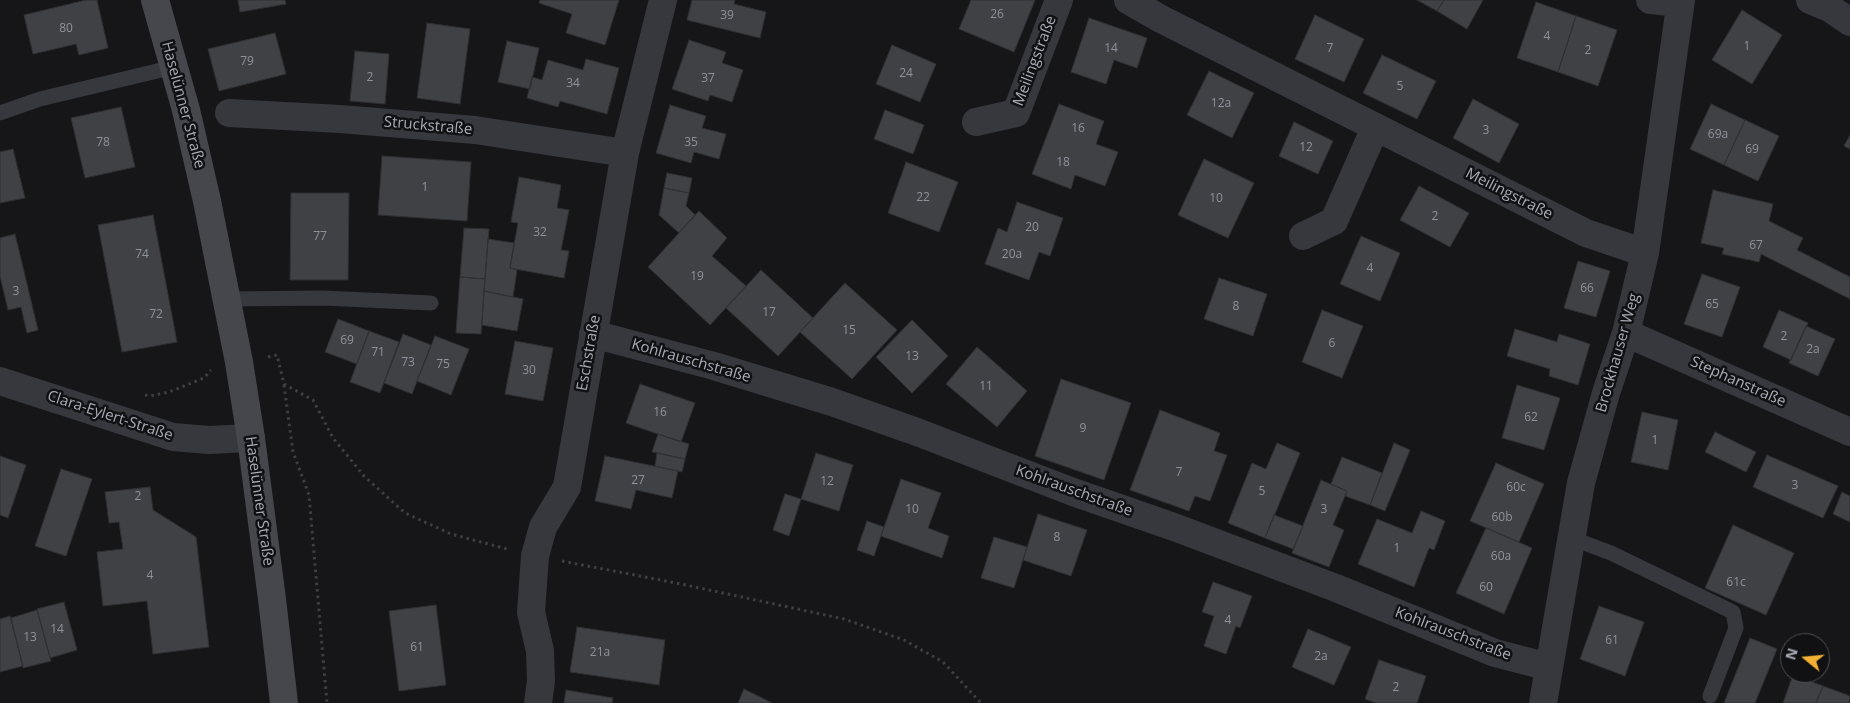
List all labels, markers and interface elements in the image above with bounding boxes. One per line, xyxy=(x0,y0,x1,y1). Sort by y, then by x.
house number: 26 xyxy=(990,8,1004,22)
house number: 39 xyxy=(720,9,734,23)
street label: Meilingstraße xyxy=(1010,13,1060,109)
house number: 80 xyxy=(59,22,73,36)
house number: 4 xyxy=(1544,30,1550,44)
street label: Haselünner Straße xyxy=(157,40,209,170)
house number: 1 xyxy=(1744,40,1750,54)
house number: 14 xyxy=(1104,42,1118,56)
house number: 7 xyxy=(1327,42,1333,56)
house number: 2 xyxy=(1585,44,1591,58)
house number: 79 xyxy=(240,55,254,69)
house number: 24 xyxy=(899,67,913,81)
house number: 2 xyxy=(367,71,373,85)
house number: 37 xyxy=(701,72,715,86)
house number: 34 xyxy=(566,77,580,91)
house number: 5 xyxy=(1397,80,1403,94)
house number: 12a xyxy=(1211,97,1231,111)
street label: Struckstraße xyxy=(383,113,473,139)
house number: 16 xyxy=(1071,122,1085,136)
house number: 3 xyxy=(1483,124,1489,138)
house number: 69a xyxy=(1708,128,1728,142)
house number: 78 xyxy=(96,136,110,150)
house number: 35 xyxy=(684,136,698,150)
house number: 12 xyxy=(1299,141,1313,155)
house number: 69 xyxy=(1745,143,1759,157)
house number: 18 xyxy=(1056,156,1070,170)
street label: Meilingstraße xyxy=(1462,164,1556,224)
house number: 1 xyxy=(422,181,428,195)
house number: 22 xyxy=(916,191,930,205)
house number: 10 xyxy=(1209,192,1223,206)
house number: 2 xyxy=(1432,210,1438,224)
house number: 20 xyxy=(1025,221,1039,235)
house number: 32 xyxy=(533,226,547,240)
house number: 77 xyxy=(313,230,327,244)
house number: 67 xyxy=(1749,239,1763,253)
house number: 74 xyxy=(135,248,149,262)
house number: 20a xyxy=(1002,248,1022,262)
house number: 4 xyxy=(1367,262,1373,276)
house number: 19 xyxy=(690,270,704,284)
house number: 66 xyxy=(1580,282,1594,296)
house number: 3 xyxy=(13,285,19,299)
street label: Brockhauser Weg xyxy=(1592,292,1644,414)
house number: 65 xyxy=(1705,298,1719,312)
house number: 8 xyxy=(1233,300,1239,314)
house number: 17 xyxy=(762,306,776,320)
house number: 72 xyxy=(149,308,163,322)
street label: Eschstraße xyxy=(573,314,605,392)
house number: 15 xyxy=(842,324,856,338)
house number: 2 xyxy=(1781,330,1787,344)
house number: 69 xyxy=(340,334,354,348)
street label: Kohlrauschstraße xyxy=(629,335,753,387)
house number: 6 xyxy=(1329,337,1335,351)
house number: 2a xyxy=(1806,343,1820,357)
house number: 71 xyxy=(371,346,385,360)
house number: 13 xyxy=(905,350,919,364)
street label: Stephanstraße xyxy=(1687,353,1789,411)
house number: 73 xyxy=(401,356,415,370)
house number: 75 xyxy=(436,358,450,372)
house number: 30 xyxy=(522,364,536,378)
house number: 11 xyxy=(979,380,993,394)
street label: Clara-Eylert-Straße xyxy=(45,387,175,445)
house number: 16 xyxy=(653,406,667,420)
house number: 62 xyxy=(1524,411,1538,425)
house number: 9 xyxy=(1080,422,1086,436)
house number: 1 xyxy=(1652,434,1658,448)
street label: Haselünner Straße xyxy=(241,435,277,567)
street label: Kohlrauschstraße xyxy=(1013,461,1135,521)
house number: 7 xyxy=(1176,466,1182,480)
house number: 27 xyxy=(631,474,645,488)
house number: 12 xyxy=(820,475,834,489)
house number: 3 xyxy=(1792,479,1798,493)
house number: 60c xyxy=(1506,481,1526,495)
house number: 5 xyxy=(1259,485,1265,499)
house number: 2 xyxy=(135,490,141,504)
house number: 10 xyxy=(905,503,919,517)
house number: 3 xyxy=(1321,503,1327,517)
house number: 60b xyxy=(1491,511,1513,525)
house number: 8 xyxy=(1054,531,1060,545)
house number: 1 xyxy=(1394,542,1400,556)
house number: 60a xyxy=(1491,550,1511,564)
house number: 4 xyxy=(147,569,153,583)
house number: 61c xyxy=(1726,576,1746,590)
house number: 60 xyxy=(1479,581,1493,595)
street label: Kohlrauschstraße xyxy=(1392,604,1514,664)
house number: 4 xyxy=(1225,614,1231,628)
house number: 14 xyxy=(50,623,64,637)
house number: 13 xyxy=(23,631,37,645)
north arrow xyxy=(1780,633,1830,683)
house number: 61 xyxy=(1605,634,1619,648)
house number: 61 xyxy=(410,641,424,655)
house number: 21a xyxy=(590,646,610,660)
text: N xyxy=(1780,646,1802,662)
house number: 2a xyxy=(1314,650,1328,664)
house number: 2 xyxy=(1393,681,1399,695)

